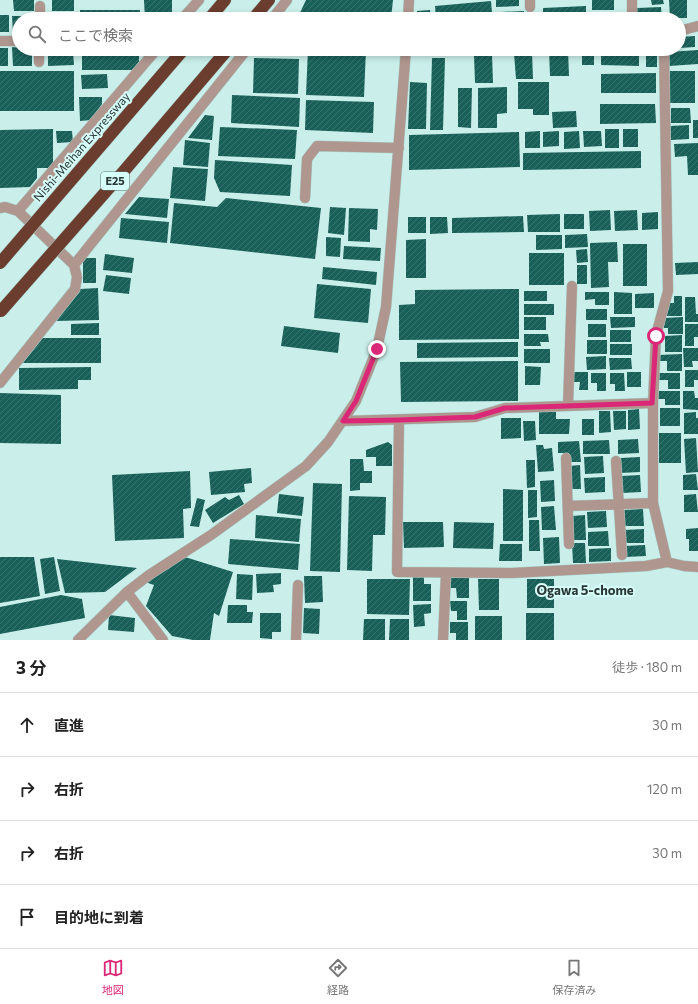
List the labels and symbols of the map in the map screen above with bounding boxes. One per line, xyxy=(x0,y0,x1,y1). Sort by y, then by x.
street label: Nishi-Meihan Expressway xyxy=(30,89,132,204)
road number: E25 xyxy=(101,172,129,190)
route start xyxy=(647,327,665,345)
route end xyxy=(368,340,386,358)
district label: Ogawa 5-chome xyxy=(536,582,634,598)

